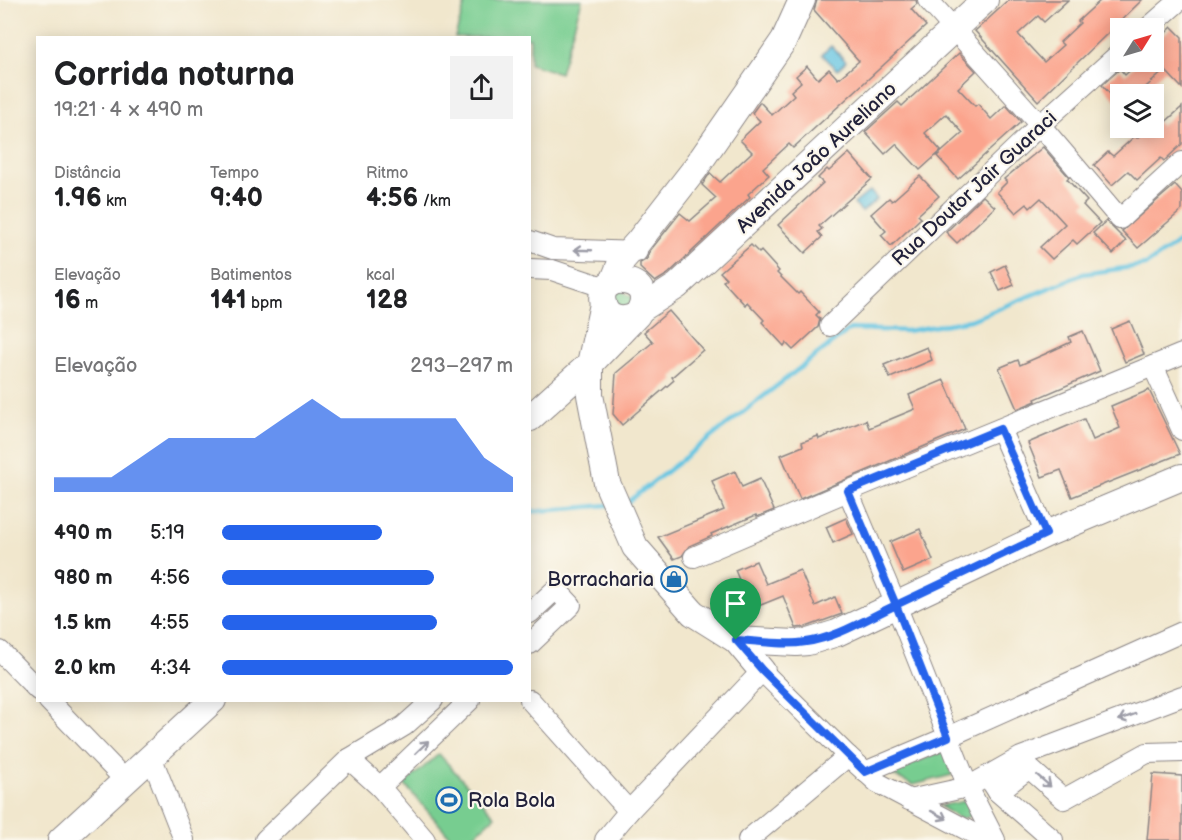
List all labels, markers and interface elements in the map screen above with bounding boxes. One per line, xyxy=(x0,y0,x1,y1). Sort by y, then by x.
north arrow xyxy=(1110,18,1164,72)
map controls xyxy=(1110,18,1164,138)
text: Corrida noturna xyxy=(54,55,295,95)
button: share xyxy=(450,56,513,119)
street label: Avenida João Aureliano xyxy=(732,77,902,238)
button: layers xyxy=(1110,84,1164,138)
text: 19:21 · 4 × 490 m xyxy=(54,98,203,122)
street label: Rua Doutor Jair Guaraci xyxy=(887,106,1062,271)
text: Distância xyxy=(54,164,121,183)
text: Tempo xyxy=(210,164,259,183)
text: Ritmo xyxy=(366,164,408,183)
text: 1.96 xyxy=(54,183,102,214)
text: 9:40 xyxy=(210,183,263,214)
text: 4:56 xyxy=(366,183,418,214)
text: km xyxy=(102,192,127,211)
text: /km xyxy=(418,192,451,211)
one-way arrow xyxy=(573,244,593,255)
text: Elevação xyxy=(54,266,121,285)
text: Batimentos xyxy=(210,266,292,285)
text: kcal xyxy=(366,266,395,285)
text: 16 xyxy=(54,285,81,316)
text: 141 xyxy=(210,285,247,316)
text: 128 xyxy=(366,285,408,316)
text: m xyxy=(81,294,98,313)
text: bpm xyxy=(247,294,283,313)
text: Elevação xyxy=(54,354,137,378)
text: 293–297 m xyxy=(410,354,513,378)
text: 490 m xyxy=(54,521,112,545)
text: 5:19 xyxy=(150,521,185,545)
shop icon: Borracharia xyxy=(659,564,689,594)
text: 980 m xyxy=(54,566,113,590)
text: 4:56 xyxy=(150,566,190,590)
place label: Borracharia xyxy=(547,568,654,592)
pin xyxy=(710,578,761,640)
icon: arrive xyxy=(719,587,752,620)
text: 1.5 km xyxy=(54,611,111,635)
text: 4:55 xyxy=(150,611,189,635)
text: 2.0 km xyxy=(54,656,116,680)
text: 4:34 xyxy=(150,656,191,680)
one-way arrow xyxy=(1118,712,1137,723)
one-way arrow xyxy=(415,740,430,754)
one-way arrow xyxy=(1036,774,1051,788)
sports icon: Rola Bola xyxy=(434,785,464,815)
place label: Rola Bola xyxy=(468,789,555,813)
one-way arrow xyxy=(930,810,948,821)

